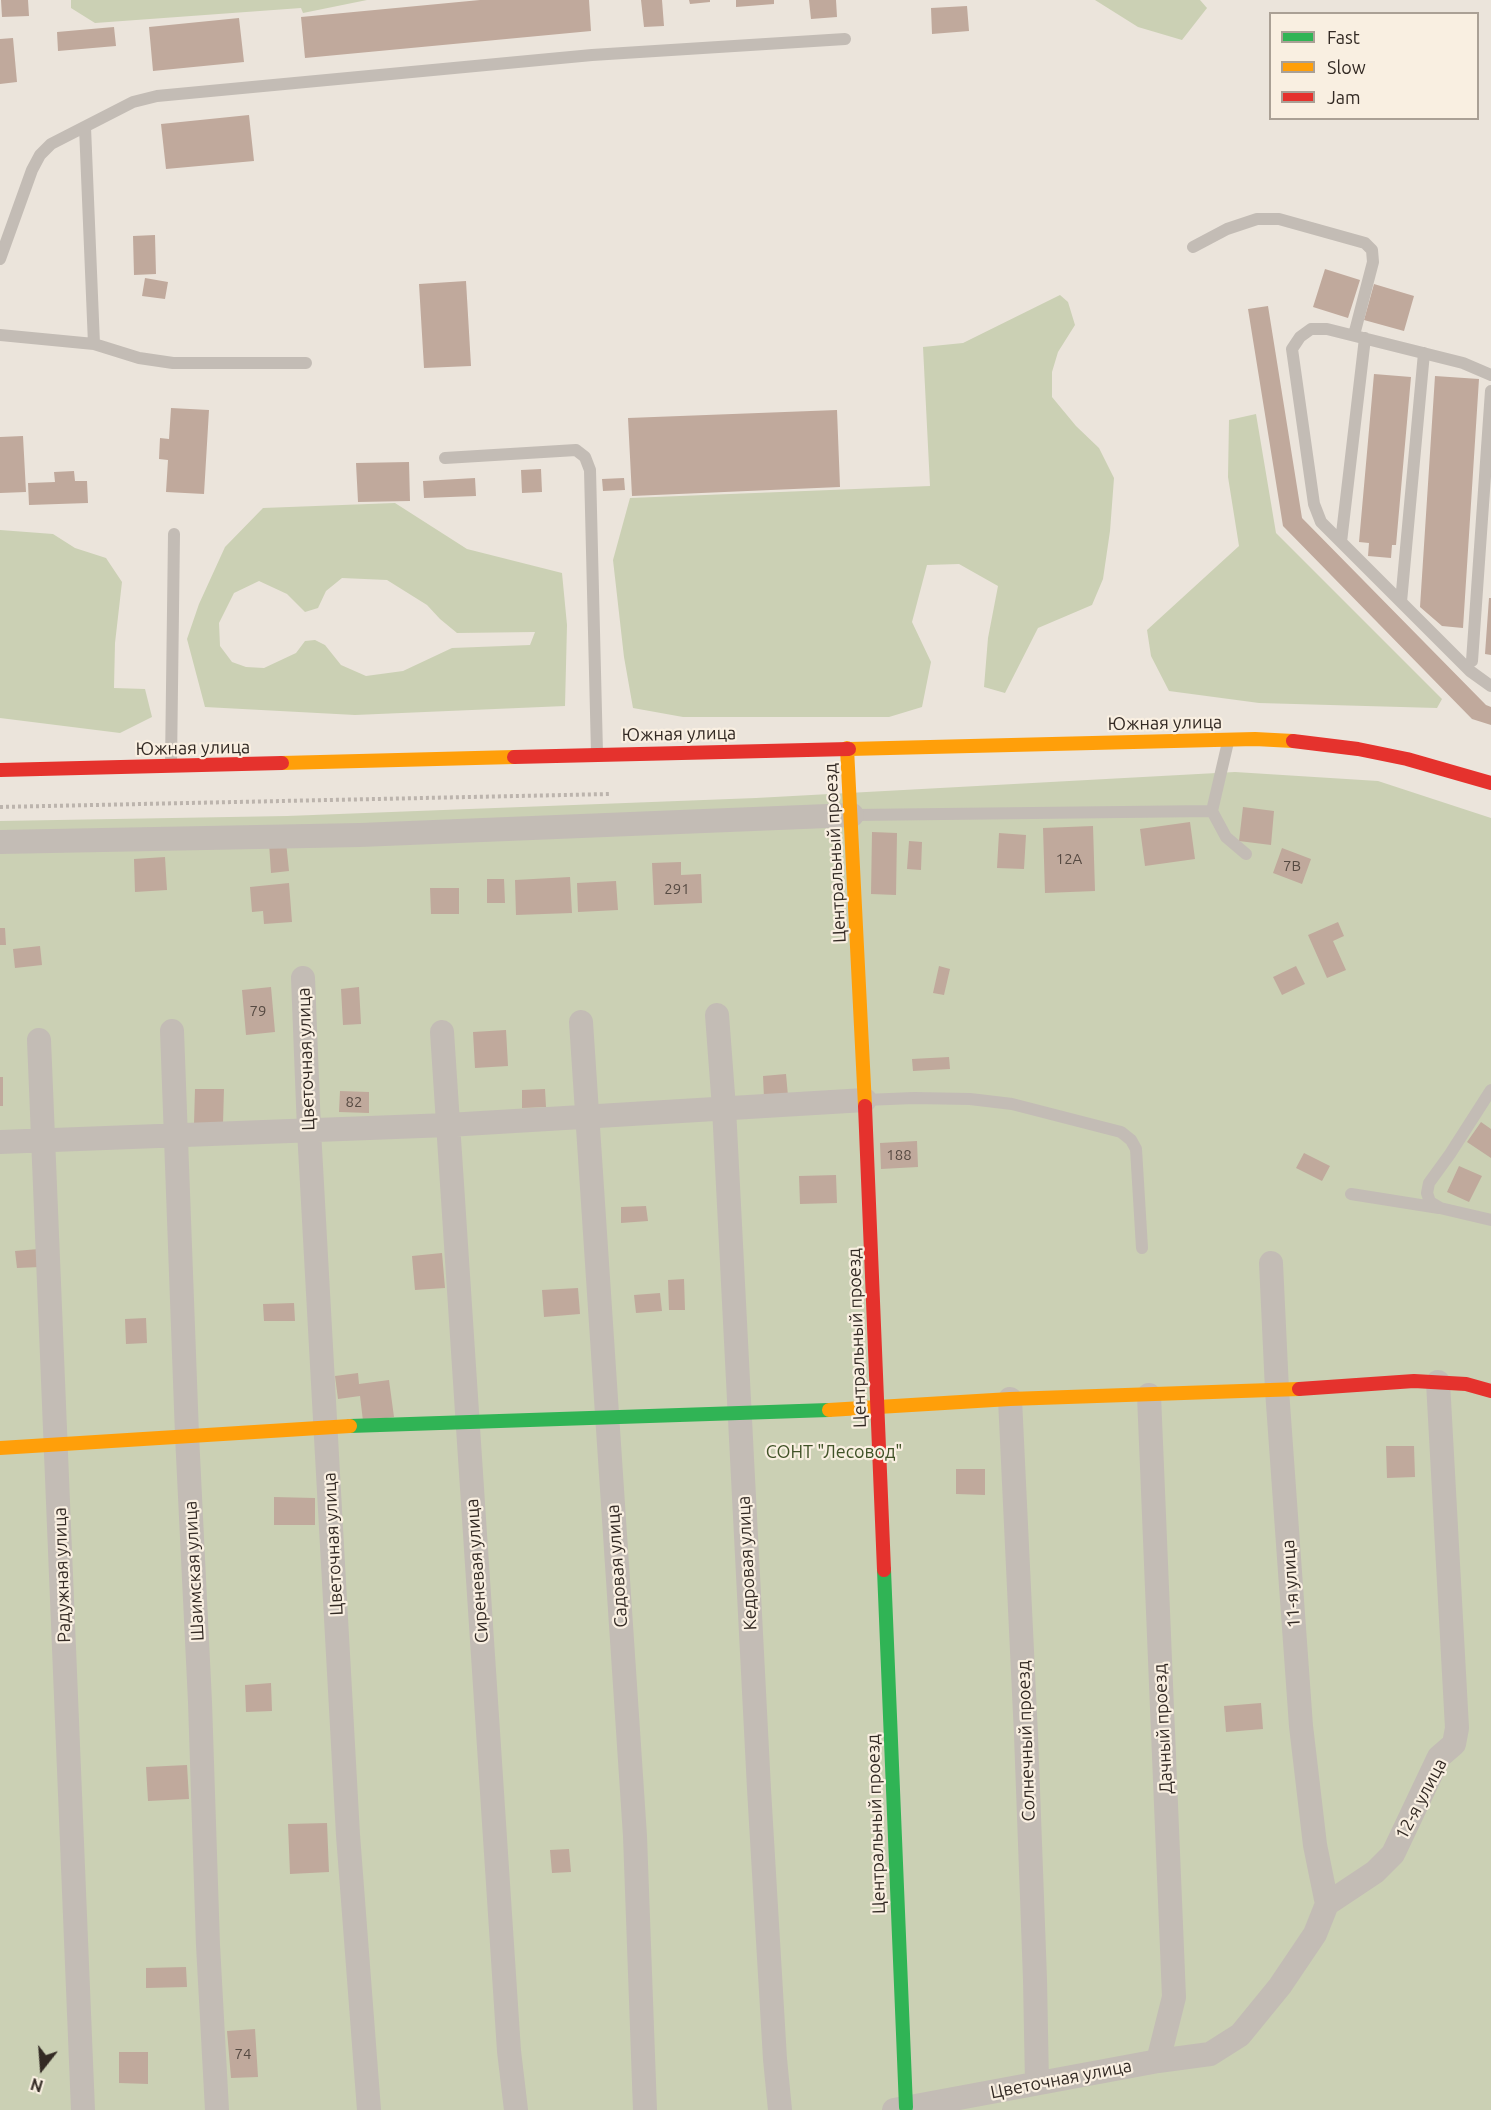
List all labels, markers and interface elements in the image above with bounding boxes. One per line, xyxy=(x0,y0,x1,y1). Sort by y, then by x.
legend xyxy=(1269,12,1479,120)
text: Fast xyxy=(1327,27,1360,47)
text: Slow xyxy=(1327,57,1366,77)
text: Jam xyxy=(1327,87,1361,107)
street label: Южная улица xyxy=(1108,711,1222,735)
street label: Южная улица xyxy=(622,722,736,746)
street label: Южная улица xyxy=(136,736,250,760)
street label: Центральный проезд xyxy=(820,763,850,943)
house number: 12А xyxy=(1056,850,1082,868)
house number: 7В xyxy=(1283,857,1301,875)
house number: 291 xyxy=(664,880,690,898)
street label: Цветочная улица xyxy=(293,987,319,1131)
house number: 79 xyxy=(250,1002,266,1020)
house number: 82 xyxy=(346,1093,362,1111)
house number: 188 xyxy=(886,1146,912,1164)
street label: Центральный проезд xyxy=(843,1248,871,1428)
park label: СОНТ "Лесовод" xyxy=(766,1441,902,1463)
street label: Цветочная улица xyxy=(318,1472,348,1616)
street label: Кедровая улица xyxy=(733,1495,761,1631)
street label: Сиреневая улица xyxy=(461,1498,493,1644)
street label: Шаимская улица xyxy=(180,1500,208,1642)
street label: Садовая улица xyxy=(602,1504,632,1628)
street label: Радужная улица xyxy=(49,1507,75,1643)
street label: 11-я улица xyxy=(1277,1539,1305,1629)
street label: Солнечный проезд xyxy=(1012,1660,1040,1822)
street label: Дачный проезд xyxy=(1149,1663,1177,1795)
street label: Центральный проезд xyxy=(862,1734,890,1914)
street label: 12-я улица xyxy=(1391,1755,1451,1843)
north arrow xyxy=(12,2038,72,2098)
house number: 74 xyxy=(235,2045,251,2063)
street label: Цветочная улица xyxy=(989,2055,1133,2103)
text: N xyxy=(28,2075,45,2096)

